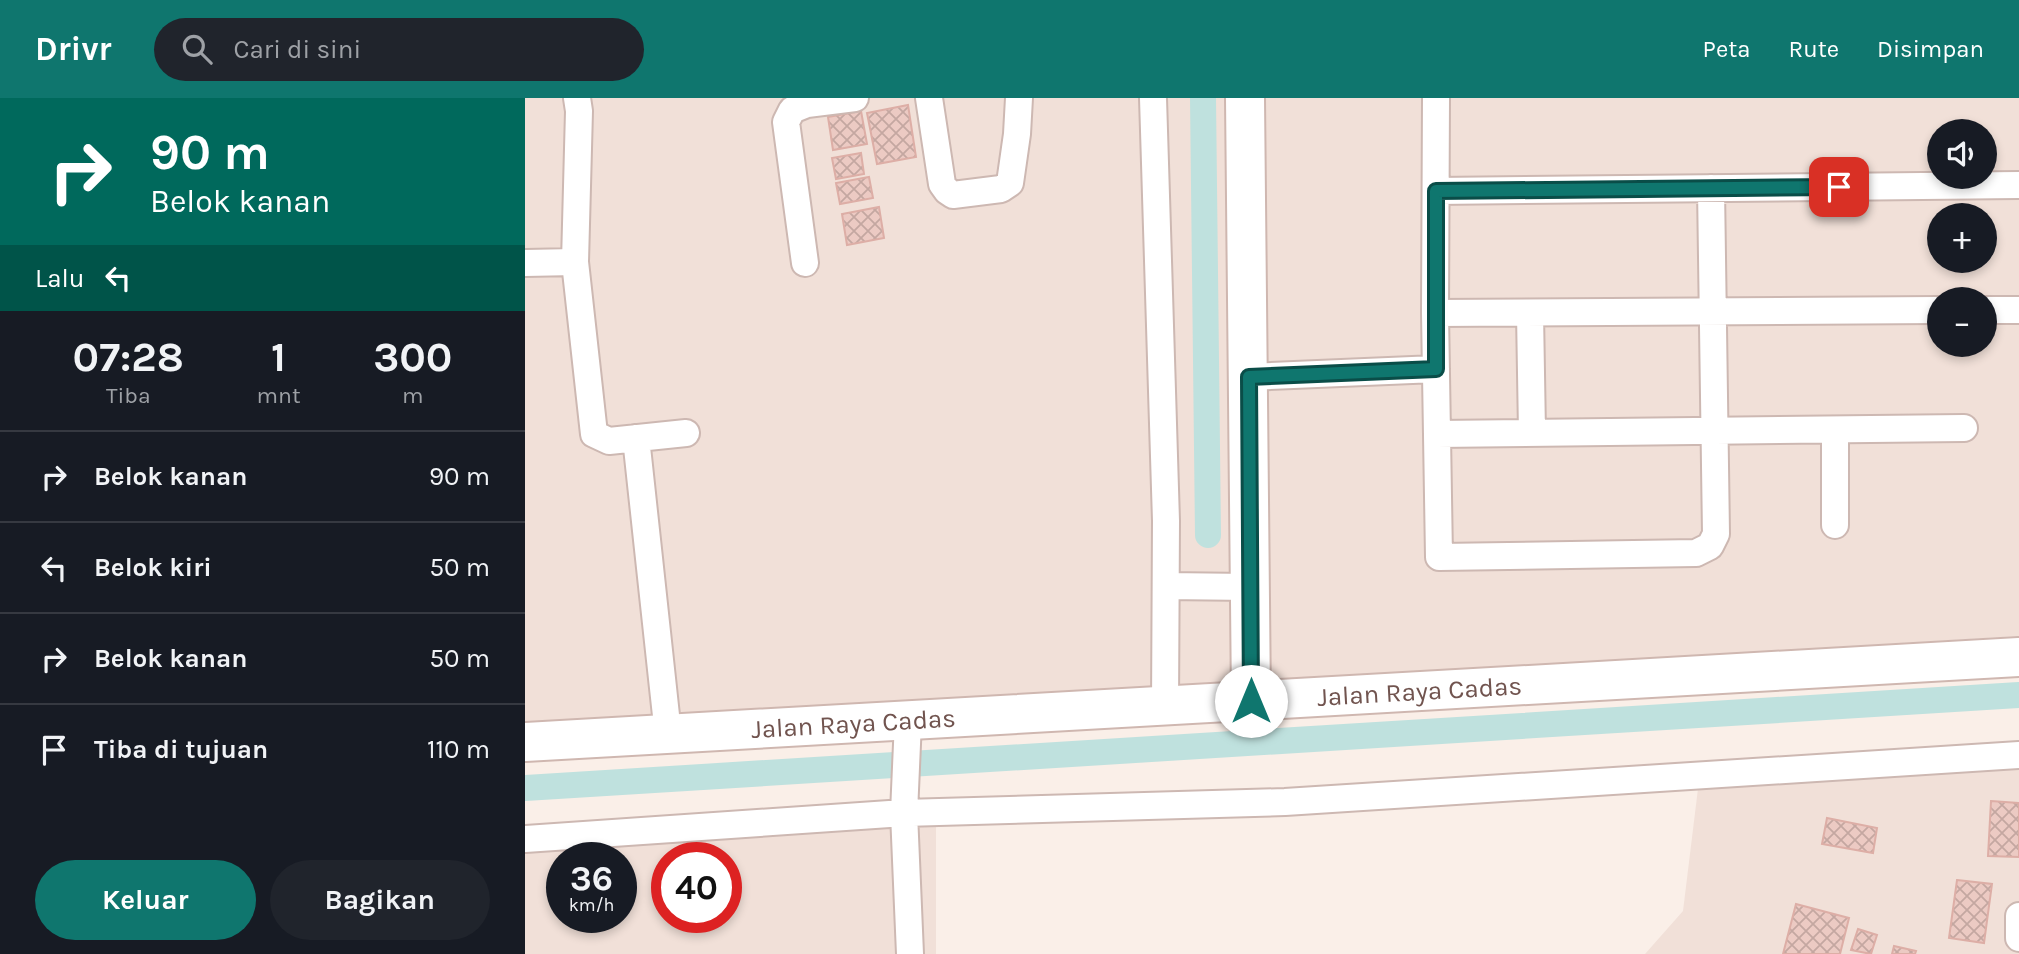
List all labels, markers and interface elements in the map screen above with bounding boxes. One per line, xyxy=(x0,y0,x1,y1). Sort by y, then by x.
search box xyxy=(154,18,644,81)
text: Drivr xyxy=(35,30,112,68)
icon: search xyxy=(178,30,216,68)
text: Cari di sini xyxy=(234,34,361,65)
text: Peta xyxy=(1703,35,1750,63)
text: Rute xyxy=(1788,35,1839,63)
text: Disimpan xyxy=(1877,35,1984,63)
map controls xyxy=(1927,119,1997,357)
button: sound xyxy=(1927,119,1997,189)
text: 90 m xyxy=(150,124,270,181)
icon: right xyxy=(35,126,126,217)
pin xyxy=(1809,157,1869,217)
icon: arrive xyxy=(1820,168,1858,206)
text: Belok kanan xyxy=(150,183,330,220)
button: + xyxy=(1927,203,1997,273)
icon: left xyxy=(99,259,137,297)
text: Lalu xyxy=(35,263,85,294)
button: − xyxy=(1927,287,1997,357)
text: 07:28 xyxy=(73,332,184,382)
text: 1 xyxy=(271,332,286,382)
text: 300 xyxy=(373,332,452,382)
text: Tiba xyxy=(106,382,151,409)
text: mnt xyxy=(257,382,301,409)
text: m xyxy=(402,382,424,409)
icon: right xyxy=(35,458,73,496)
text: Belok kanan xyxy=(94,461,247,492)
text: 90 m xyxy=(429,461,490,492)
icon: left xyxy=(35,549,73,587)
text: Belok kiri xyxy=(94,552,212,583)
text: 50 m xyxy=(429,552,490,583)
icon: right xyxy=(35,640,73,678)
text: Belok kanan xyxy=(94,643,247,674)
text: 50 m xyxy=(429,643,490,674)
position arrow xyxy=(1214,664,1288,738)
street label: Jalan Raya Cadas xyxy=(1316,670,1523,713)
street label: Jalan Raya Cadas xyxy=(750,703,957,745)
icon: arrive xyxy=(35,731,73,769)
text: Tiba di tujuan xyxy=(94,734,268,765)
text: 110 m xyxy=(427,734,490,765)
speed limit sign: 40 xyxy=(651,842,742,933)
text: 36 xyxy=(570,858,613,899)
button: Keluar xyxy=(35,860,256,940)
button: Bagikan xyxy=(270,860,490,940)
text: km/h xyxy=(569,894,614,916)

